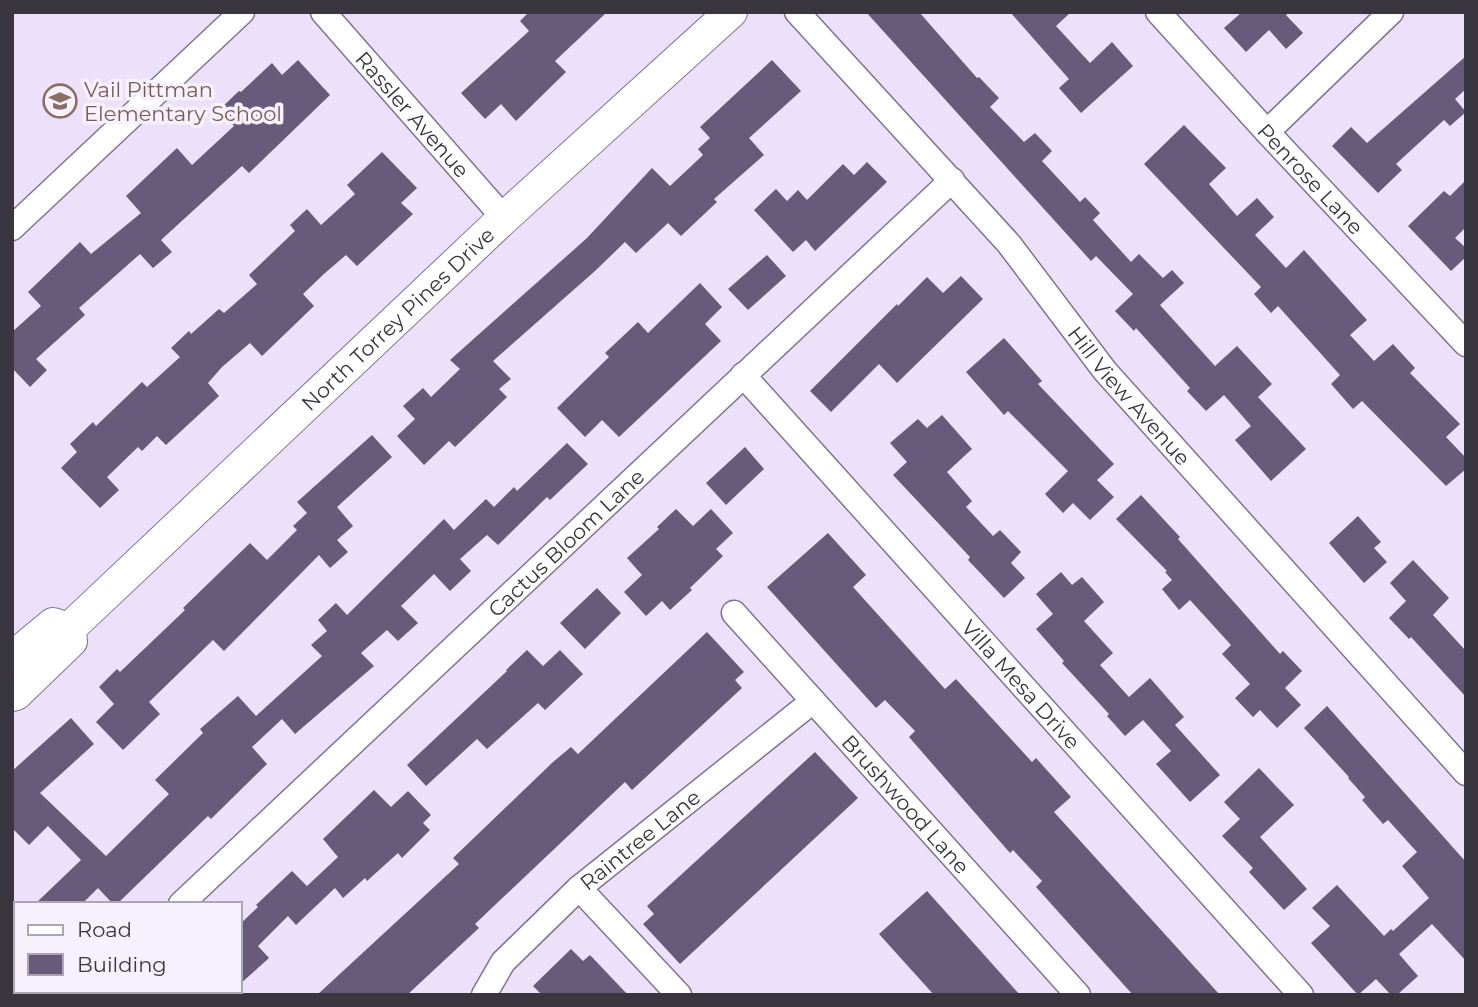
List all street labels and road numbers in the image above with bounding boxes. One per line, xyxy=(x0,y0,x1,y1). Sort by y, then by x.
street label: Rassler Avenue xyxy=(351,46,475,182)
street label: Penrose Lane xyxy=(1253,118,1369,239)
street label: North Torrey Pines Drive xyxy=(296,222,499,415)
street label: Hill View Avenue xyxy=(1063,321,1196,470)
street label: Cactus Bloom Lane xyxy=(483,463,649,622)
street label: Villa Mesa Drive xyxy=(957,614,1086,754)
street label: Brushwood Lane xyxy=(837,729,975,879)
street label: Raintree Lane xyxy=(575,784,705,895)

